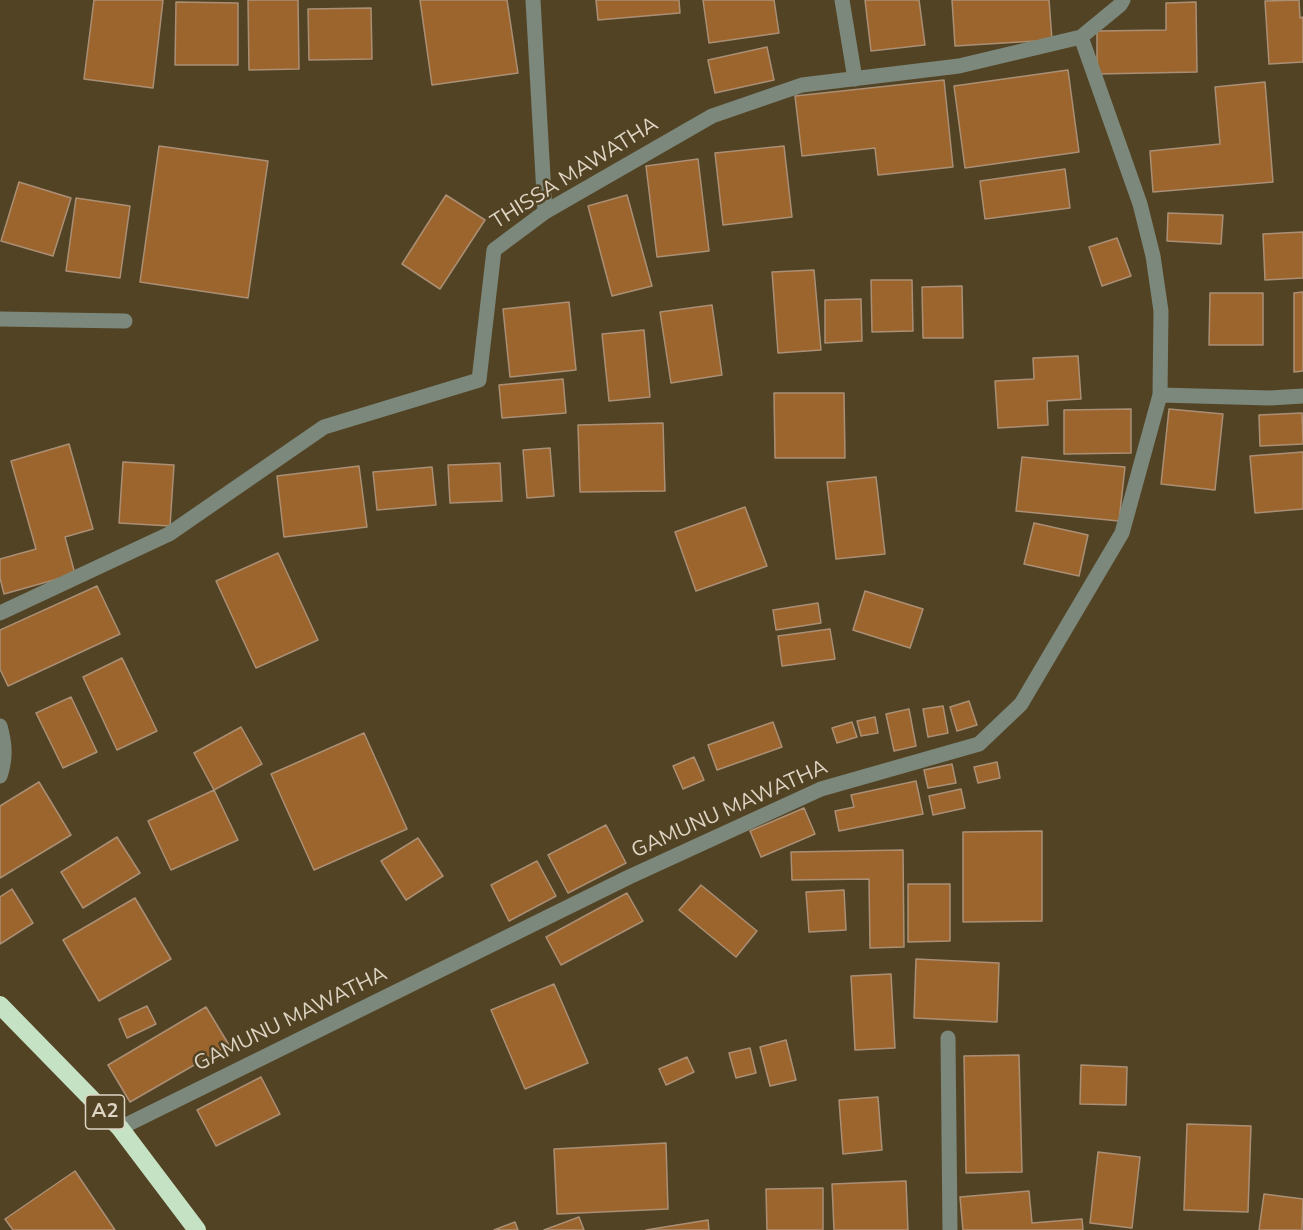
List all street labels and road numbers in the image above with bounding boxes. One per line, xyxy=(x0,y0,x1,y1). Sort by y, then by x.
street label: THISSA MAWATHA xyxy=(487,112,663,236)
street label: GAMUNU MAWATHA xyxy=(628,755,832,865)
street label: GAMUNU MAWATHA xyxy=(190,962,392,1078)
road number: A2 xyxy=(86,1095,124,1129)

